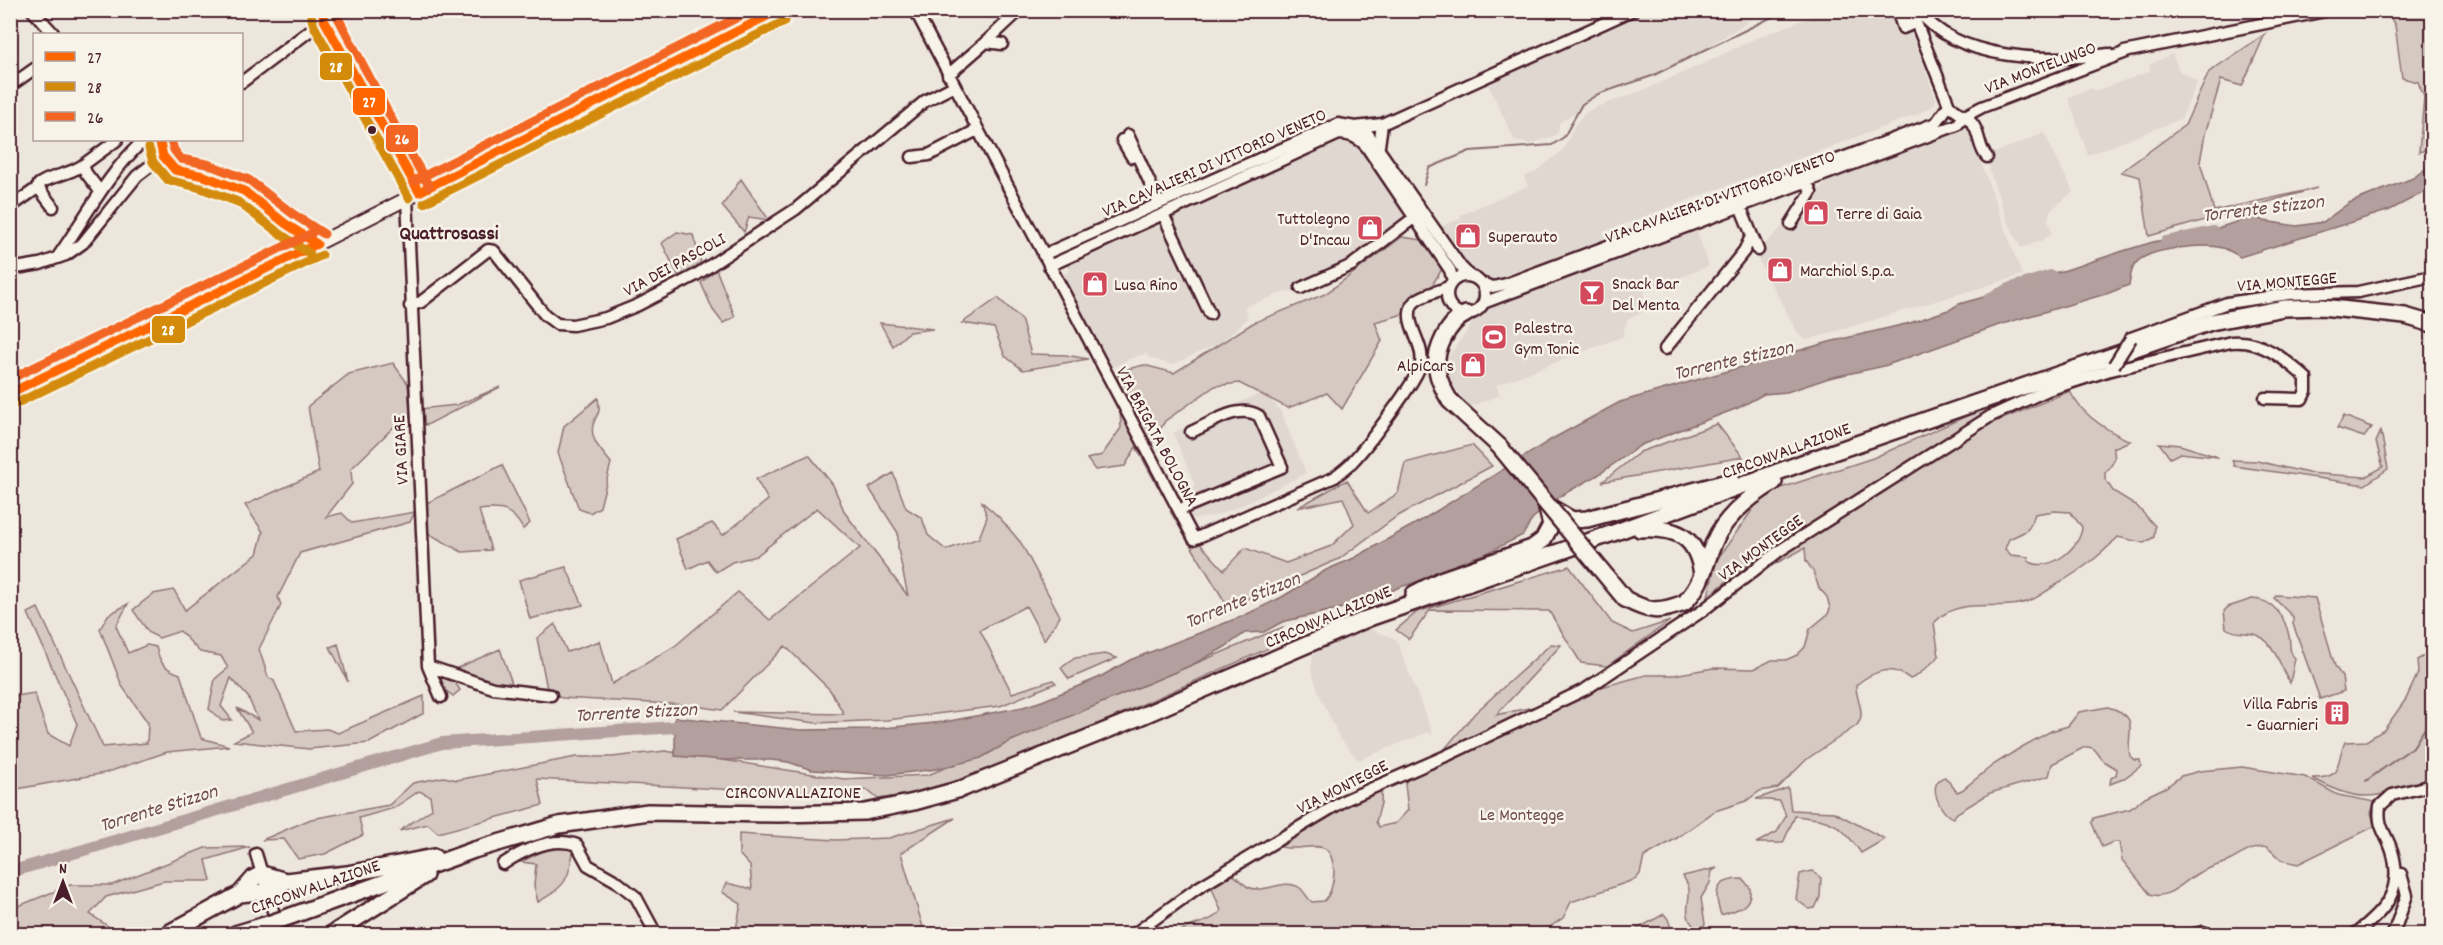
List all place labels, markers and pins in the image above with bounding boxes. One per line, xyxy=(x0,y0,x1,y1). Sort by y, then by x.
unlabelled marker xyxy=(366,124,378,136)
shop icon: Terre di Gaia xyxy=(1801,198,1831,228)
place label: Terre di Gaia xyxy=(1836,203,1922,228)
place label: Tuttolegno D'Incau xyxy=(1277,208,1350,254)
shop icon: Tuttolegno D'Incau xyxy=(1355,213,1385,243)
shop icon: Superauto xyxy=(1453,221,1483,251)
place label: Superauto xyxy=(1488,226,1557,251)
shop icon: Marchiol S.p.a. xyxy=(1765,255,1795,285)
place label: Marchiol S.p.a. xyxy=(1800,260,1895,285)
shop icon: Lusa Rino xyxy=(1080,269,1110,299)
place label: Snack Bar Del Menta xyxy=(1612,273,1680,319)
place label: Lusa Rino xyxy=(1114,274,1178,299)
bar icon: Snack Bar Del Menta xyxy=(1577,278,1607,308)
place label: Palestra Gym Tonic xyxy=(1514,317,1579,363)
sports icon: Palestra Gym Tonic xyxy=(1479,322,1509,352)
shop icon: AlpiCars xyxy=(1458,350,1488,380)
place label: AlpiCars xyxy=(1397,355,1454,380)
place label: Villa Fabris - Guarnieri xyxy=(2243,693,2318,739)
building icon: Villa Fabris - Guarnieri xyxy=(2322,698,2352,728)

